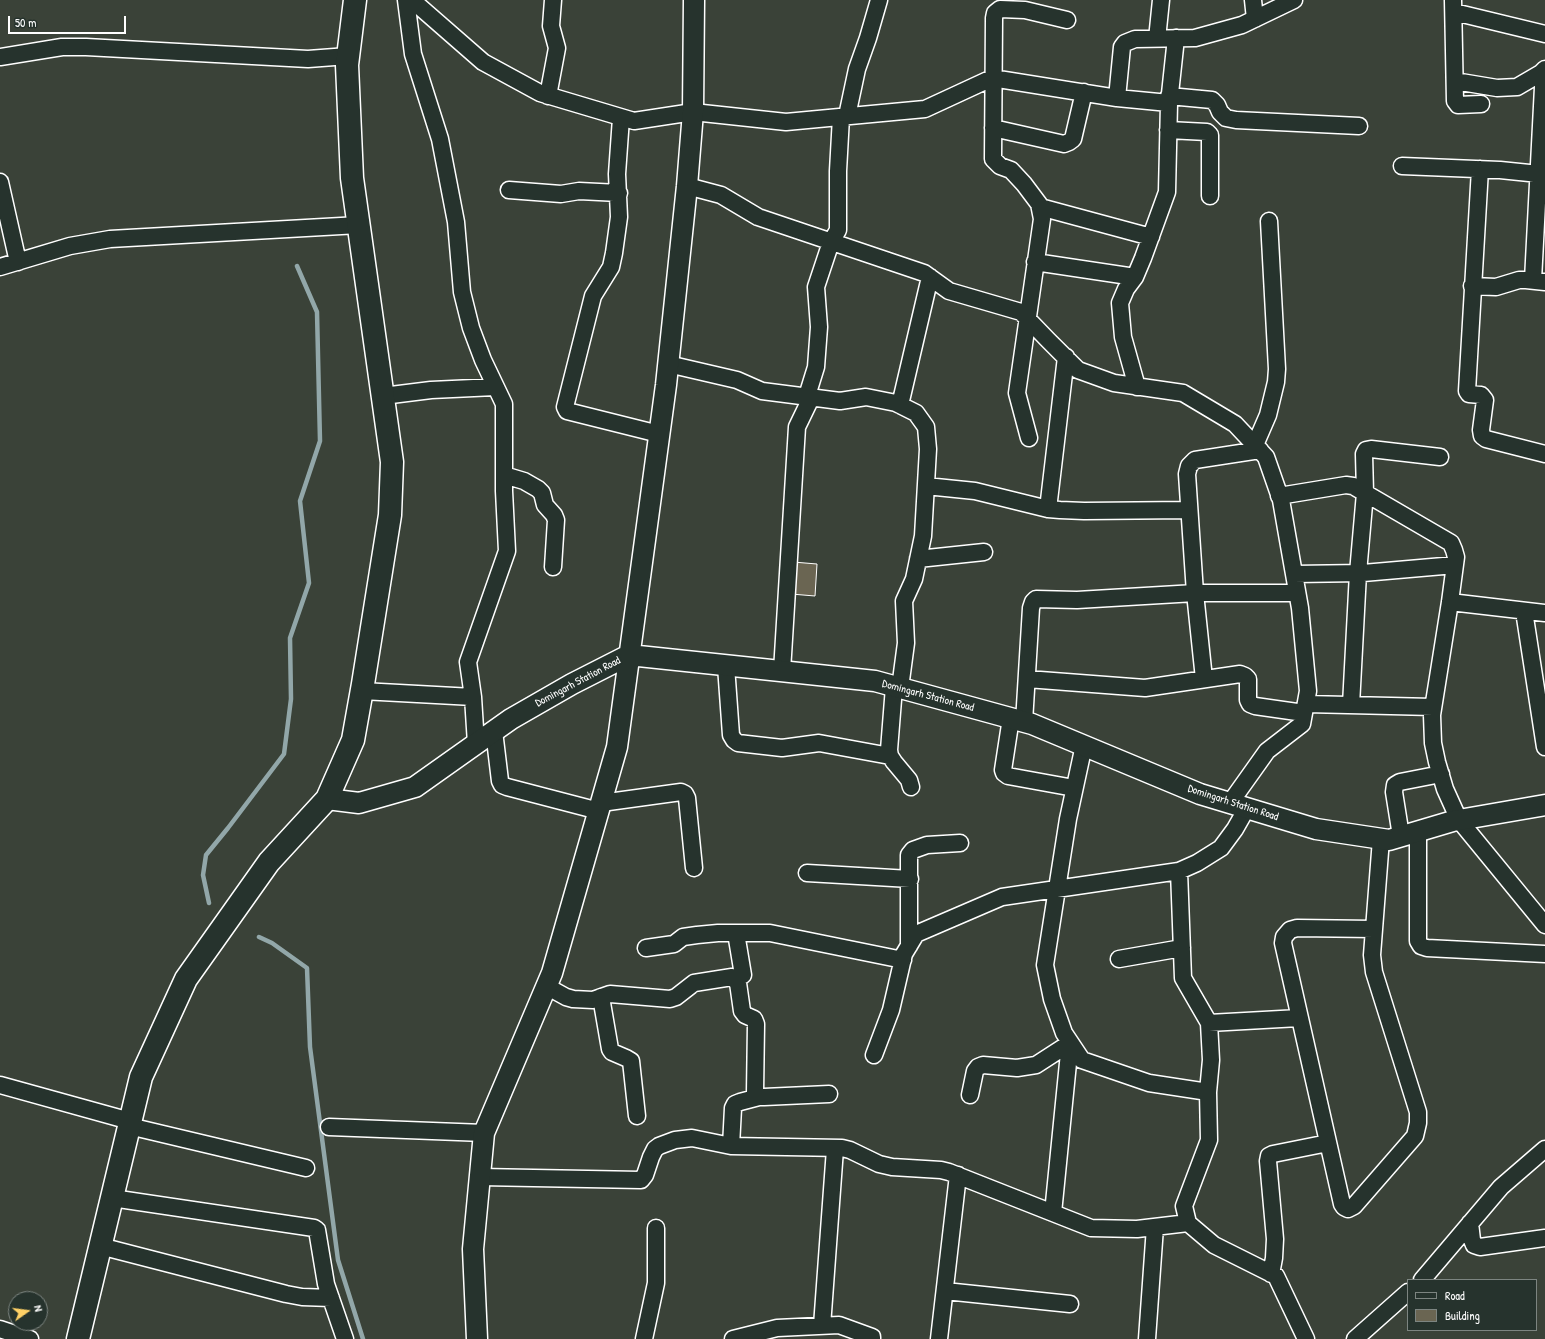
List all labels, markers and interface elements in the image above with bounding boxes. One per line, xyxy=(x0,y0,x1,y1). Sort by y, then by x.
scale bar xyxy=(10,8,128,34)
text: 50 m xyxy=(15,14,36,31)
street label: Domingarh Station Road xyxy=(533,654,623,710)
street label: Domingarh Station Road xyxy=(881,677,975,715)
street label: Domingarh Station Road xyxy=(1186,782,1280,824)
legend xyxy=(1407,1279,1537,1331)
text: Road xyxy=(1445,1287,1465,1304)
north arrow xyxy=(8,1291,48,1331)
text: N xyxy=(31,1304,46,1313)
text: Building xyxy=(1445,1307,1480,1324)

